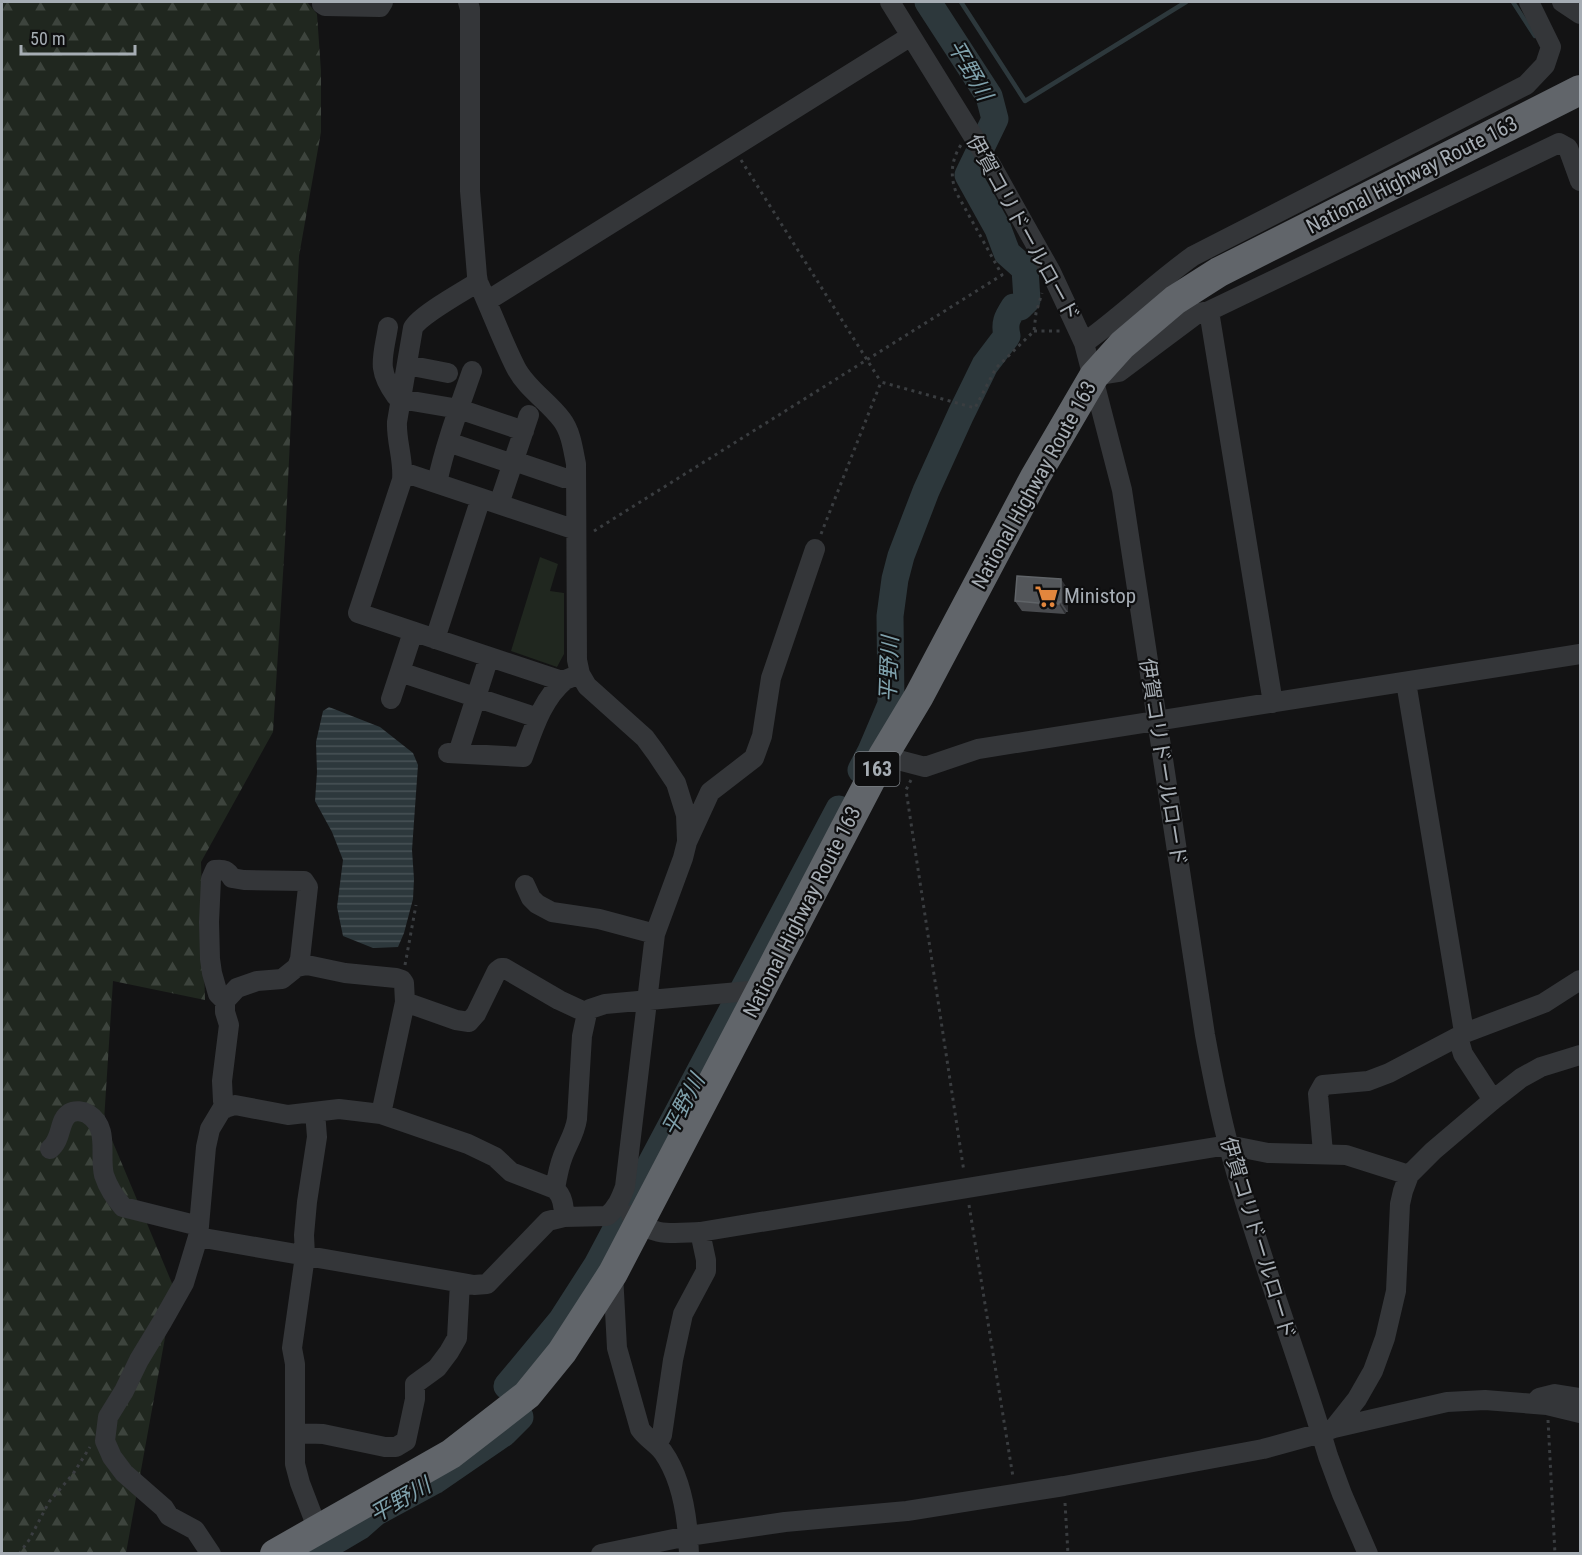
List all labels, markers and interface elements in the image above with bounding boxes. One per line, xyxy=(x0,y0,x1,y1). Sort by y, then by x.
scale bar xyxy=(21,18,135,56)
text: 50 m xyxy=(30,28,65,49)
water label: 平野川 xyxy=(943,35,998,107)
street label: National Highway Route 163 xyxy=(1302,111,1522,239)
street label: 伊賀コリドールロード xyxy=(962,130,1084,326)
street label: National Highway Route 163 xyxy=(967,377,1101,593)
supermarket icon: Ministop xyxy=(1033,583,1059,609)
place label: Ministop xyxy=(1064,584,1136,608)
water label: 平野川 xyxy=(875,634,903,702)
street label: 伊賀コリドールロード xyxy=(1135,656,1191,868)
road number: 163 xyxy=(854,752,900,786)
street label: National Highway Route 163 xyxy=(738,802,866,1022)
water label: 平野川 xyxy=(656,1068,710,1140)
street label: 伊賀コリドールロード xyxy=(1216,1134,1300,1342)
water label: 平野川 xyxy=(365,1472,437,1527)

